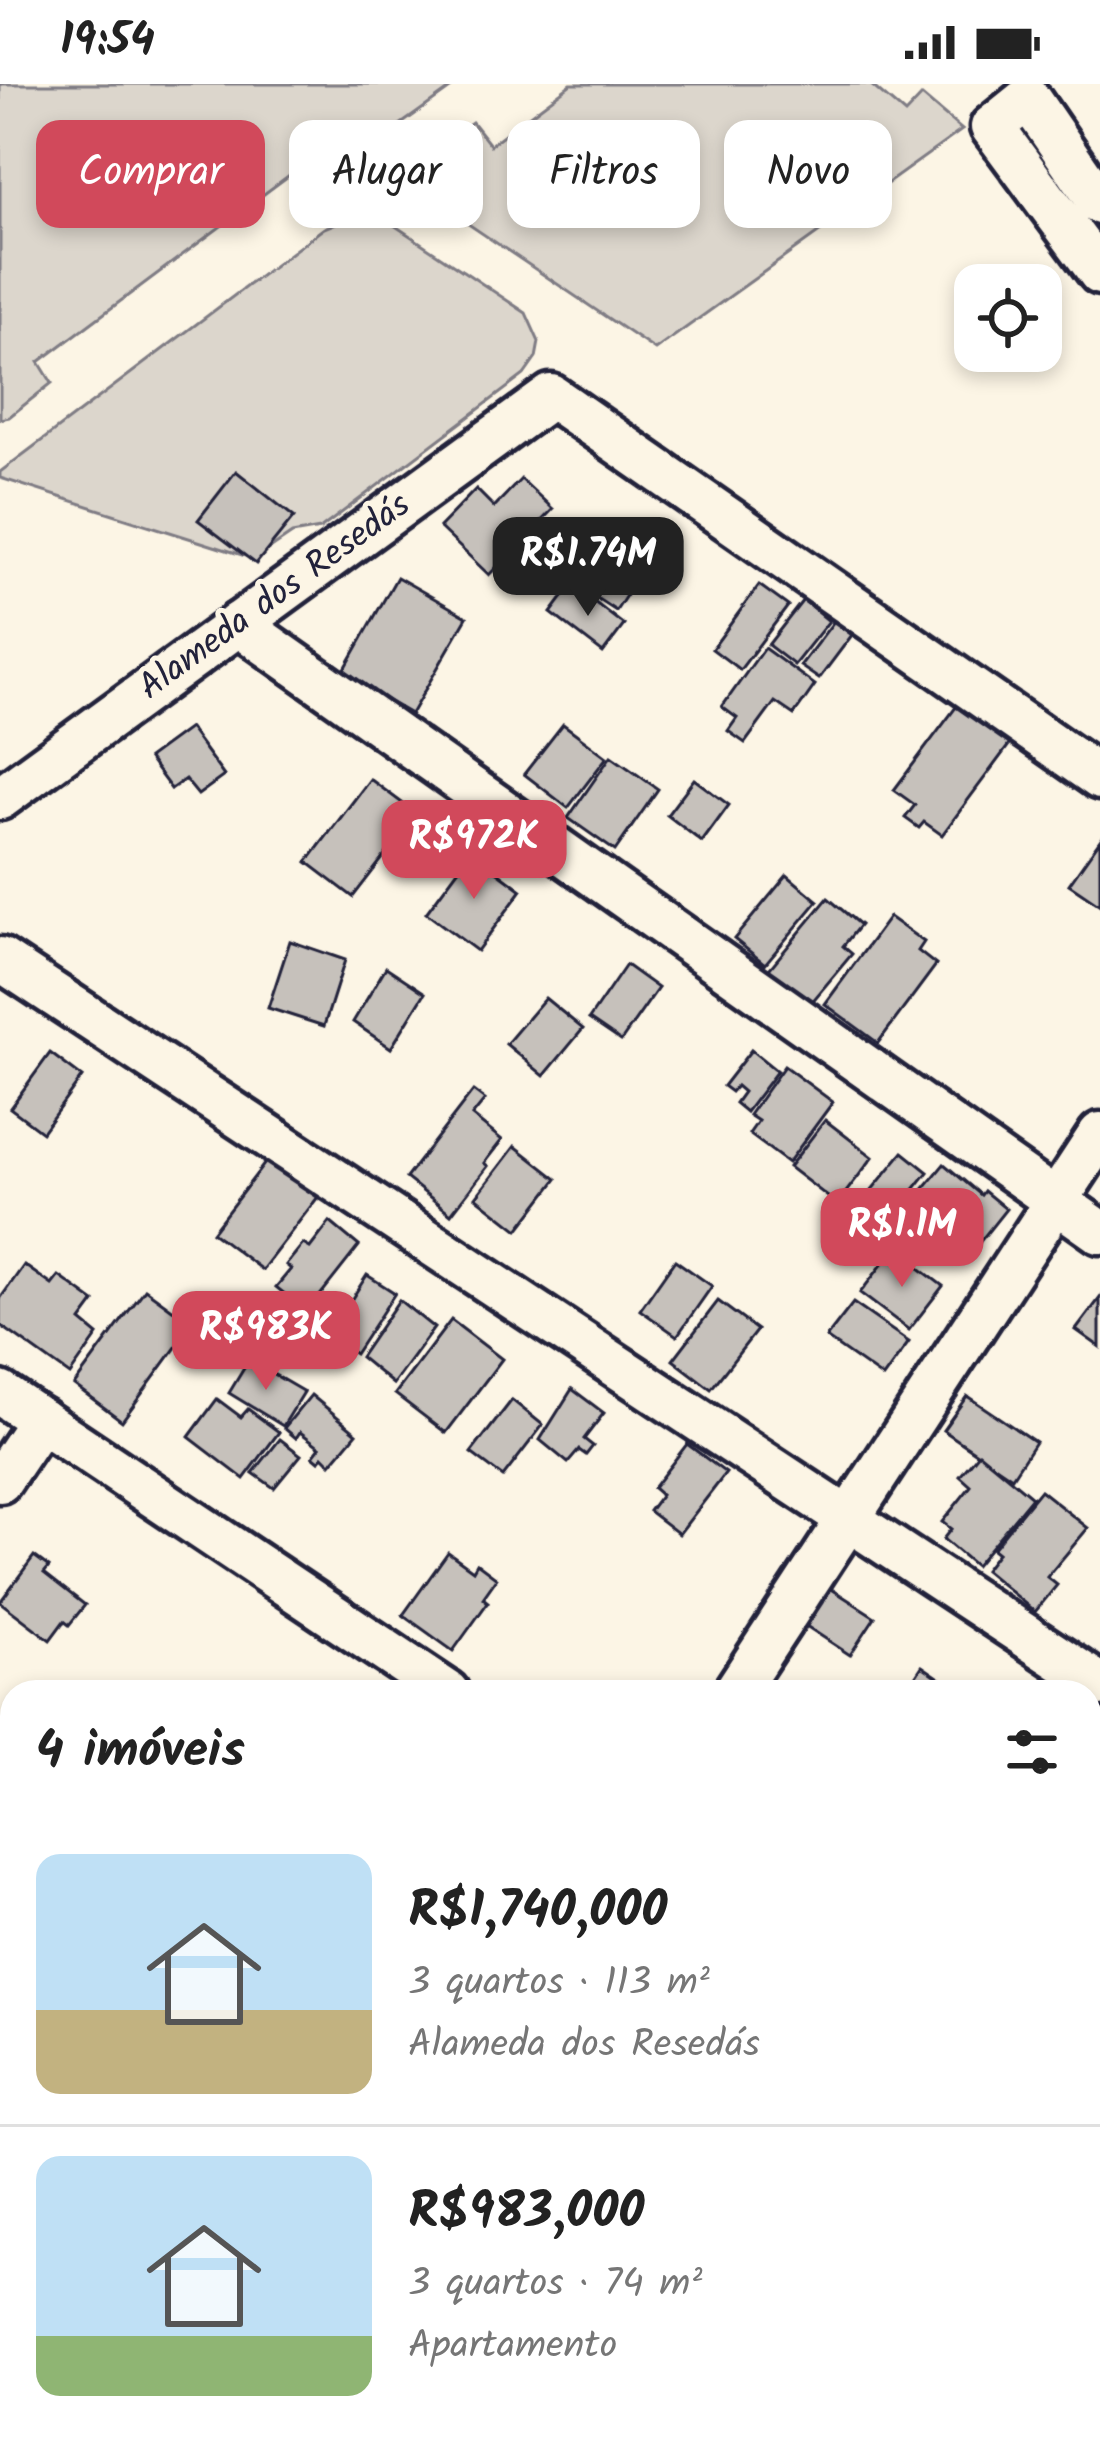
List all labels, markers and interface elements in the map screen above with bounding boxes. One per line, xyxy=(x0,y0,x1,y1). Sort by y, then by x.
text: 19:54 xyxy=(60,6,155,78)
chip: Comprar xyxy=(36,120,265,228)
chip: Alugar xyxy=(289,120,483,228)
chip: Filtros xyxy=(507,120,700,228)
chip: Novo xyxy=(724,120,892,228)
map controls xyxy=(954,264,1062,372)
button: locate xyxy=(954,264,1062,372)
street label: Alameda dos Resedás xyxy=(127,478,423,716)
pin: R$1.74M xyxy=(477,517,699,619)
text: R$1.74M xyxy=(520,525,656,587)
pin: R$972K xyxy=(376,800,572,902)
text: R$972K xyxy=(409,808,539,870)
pin: R$1.1M xyxy=(804,1188,1000,1290)
text: R$1.1M xyxy=(848,1196,956,1258)
pin: R$983K xyxy=(168,1291,364,1393)
text: R$983K xyxy=(199,1299,333,1361)
text: 4 imóveis xyxy=(36,1712,245,1793)
icon: filters xyxy=(999,1719,1065,1785)
text: R$1,740,000 xyxy=(408,1872,668,1953)
icon: home xyxy=(132,1902,276,2046)
text: 3 quartos · 113 m² xyxy=(408,1953,710,2015)
text: Alameda dos Resedás xyxy=(408,2015,760,2077)
text: R$983,000 xyxy=(408,2173,645,2254)
icon: home xyxy=(132,2204,276,2348)
text: 3 quartos · 74 m² xyxy=(408,2254,702,2316)
text: Apartamento xyxy=(408,2316,617,2378)

